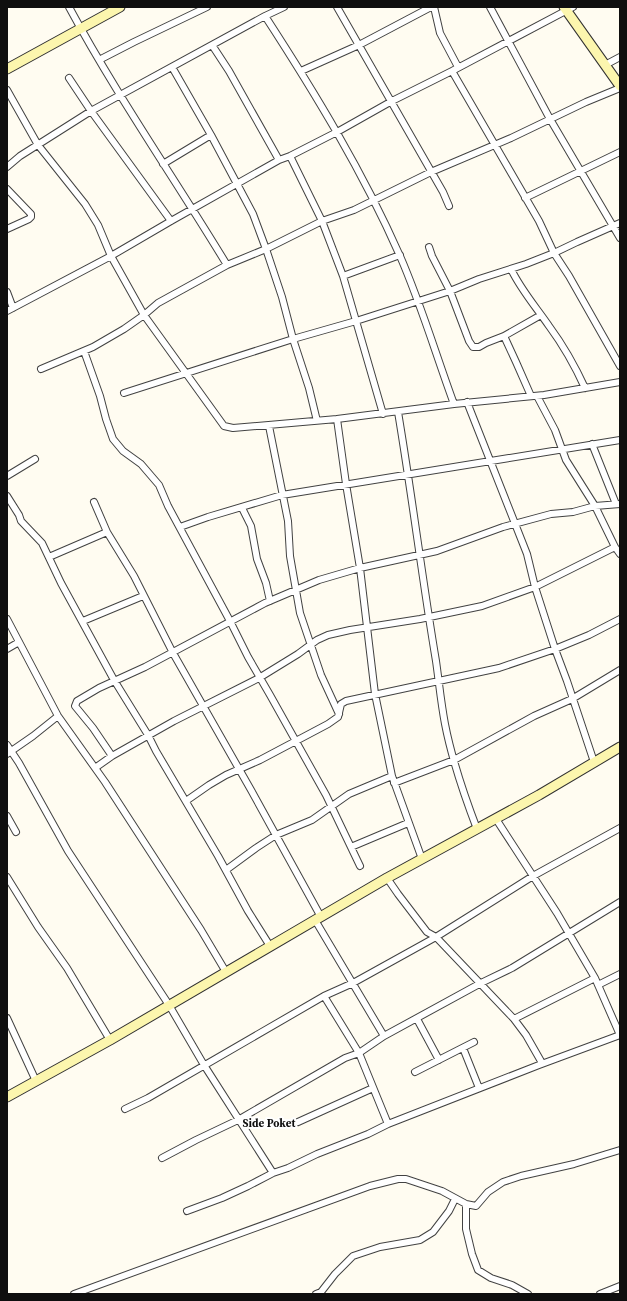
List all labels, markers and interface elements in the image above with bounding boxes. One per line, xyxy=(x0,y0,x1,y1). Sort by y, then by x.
district label: Side Poket xyxy=(243,1116,296,1131)

